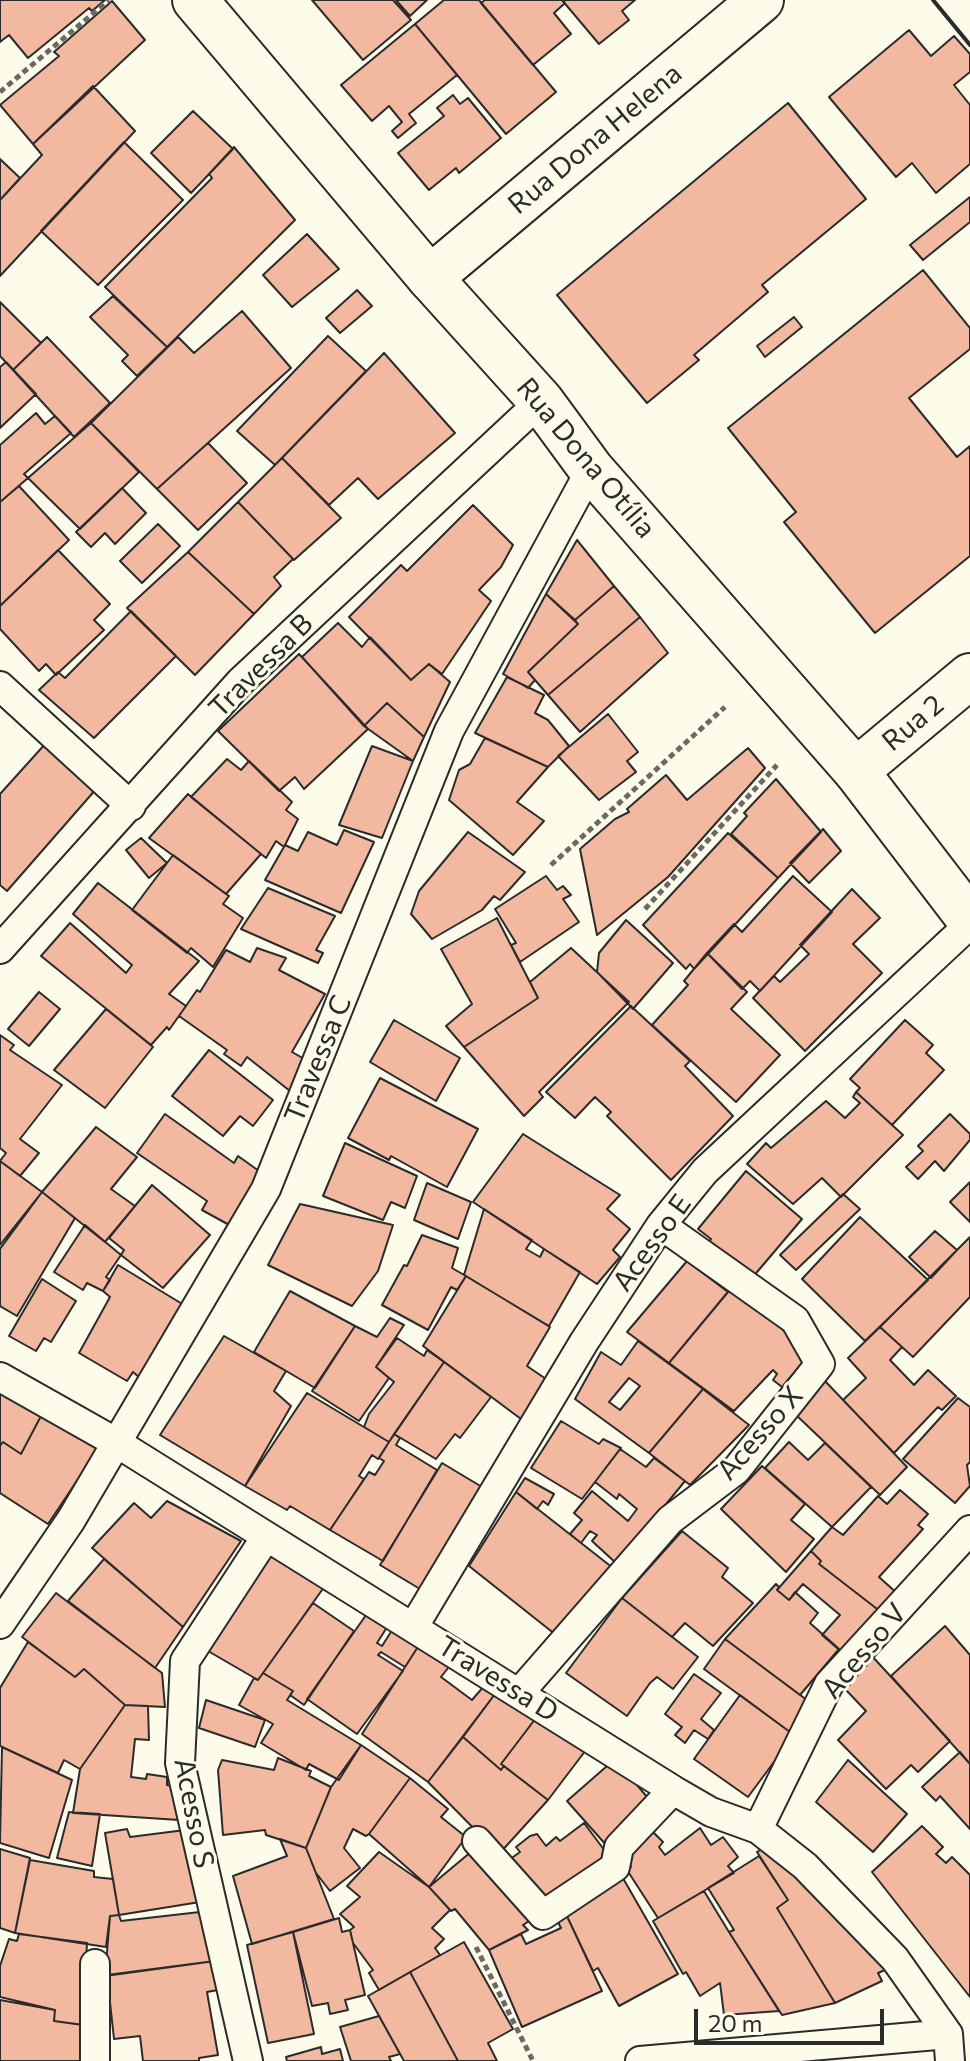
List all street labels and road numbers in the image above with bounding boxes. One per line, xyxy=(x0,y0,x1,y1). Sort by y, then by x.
street label: Rua Dona Helena xyxy=(501,57,689,221)
street label: Rua Dona Otília xyxy=(509,371,663,545)
street label: Travessa B xyxy=(202,607,320,725)
street label: Rua 2 xyxy=(875,688,951,758)
street label: Travessa C xyxy=(277,991,359,1127)
street label: Acesso E xyxy=(606,1188,698,1298)
street label: Acesso X xyxy=(710,1379,810,1487)
street label: Acesso V xyxy=(814,1597,914,1705)
street label: Travessa D xyxy=(432,1629,564,1729)
street label: Acesso S xyxy=(167,1755,221,1871)

